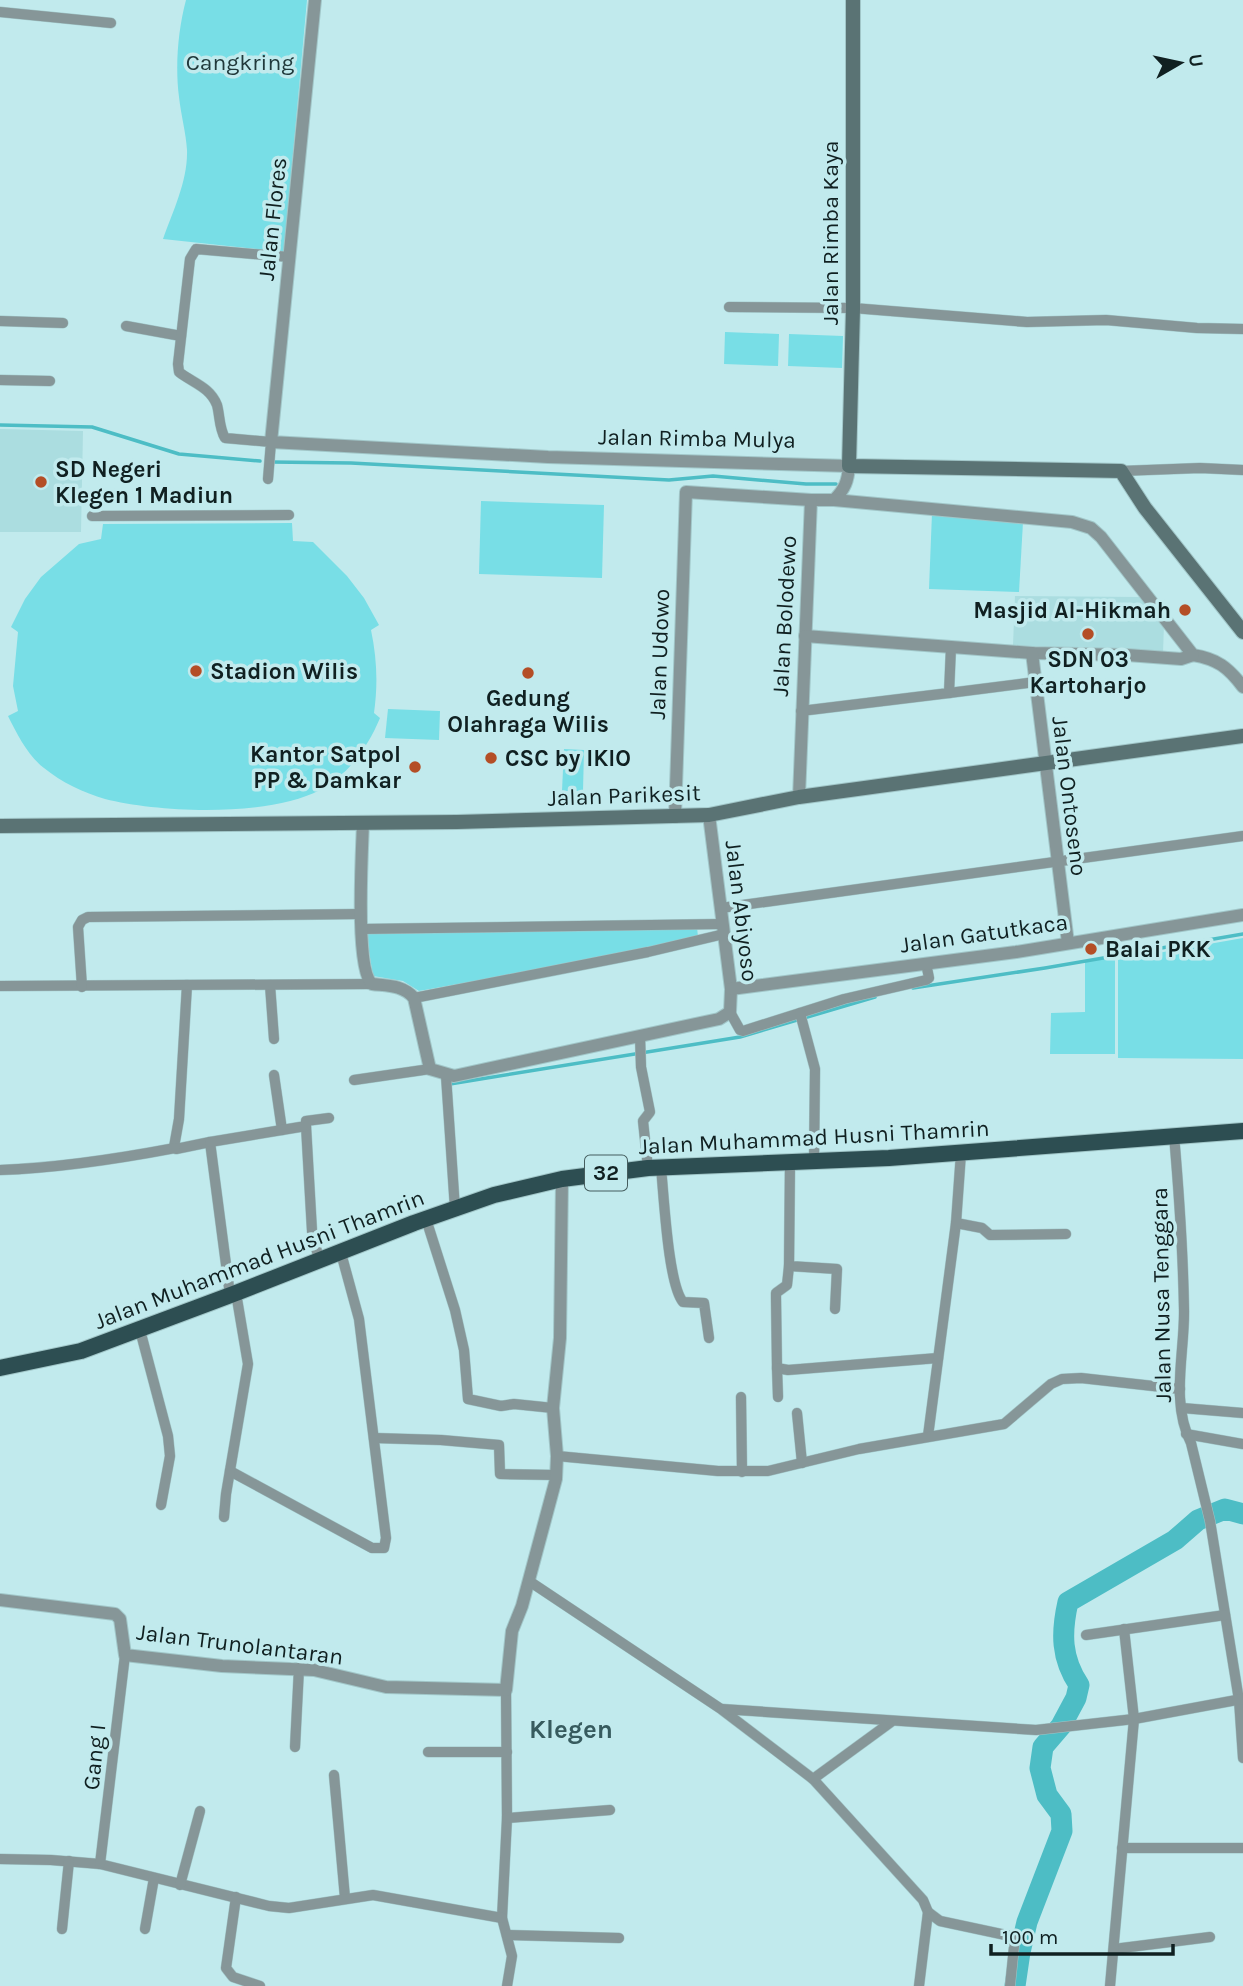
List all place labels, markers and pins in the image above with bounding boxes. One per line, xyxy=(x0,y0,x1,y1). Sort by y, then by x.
place label: SD Negeri Klegen 1 Madiun xyxy=(55,456,233,509)
marker: SD Negeri Klegen 1 Madiun xyxy=(33,474,49,490)
place label: Masjid Al-Hikmah xyxy=(973,597,1171,624)
marker: Masjid Al-Hikmah xyxy=(1177,602,1193,618)
marker: SDN 03 Kartoharjo xyxy=(1080,626,1096,642)
place label: SDN 03 Kartoharjo xyxy=(1029,646,1147,699)
place label: Stadion Wilis xyxy=(210,658,358,685)
marker: Stadion Wilis xyxy=(188,663,204,679)
marker: Gedung Olahraga Wilis xyxy=(520,665,536,681)
place label: Gedung Olahraga Wilis xyxy=(447,685,609,738)
place label: Kantor Satpol PP & Damkar xyxy=(250,741,401,794)
place label: CSC by IKIO xyxy=(505,745,631,772)
marker: CSC by IKIO xyxy=(483,750,499,766)
marker: Kantor Satpol PP & Damkar xyxy=(407,759,423,775)
place label: Balai PKK xyxy=(1105,936,1211,963)
marker: Balai PKK xyxy=(1083,941,1099,957)

